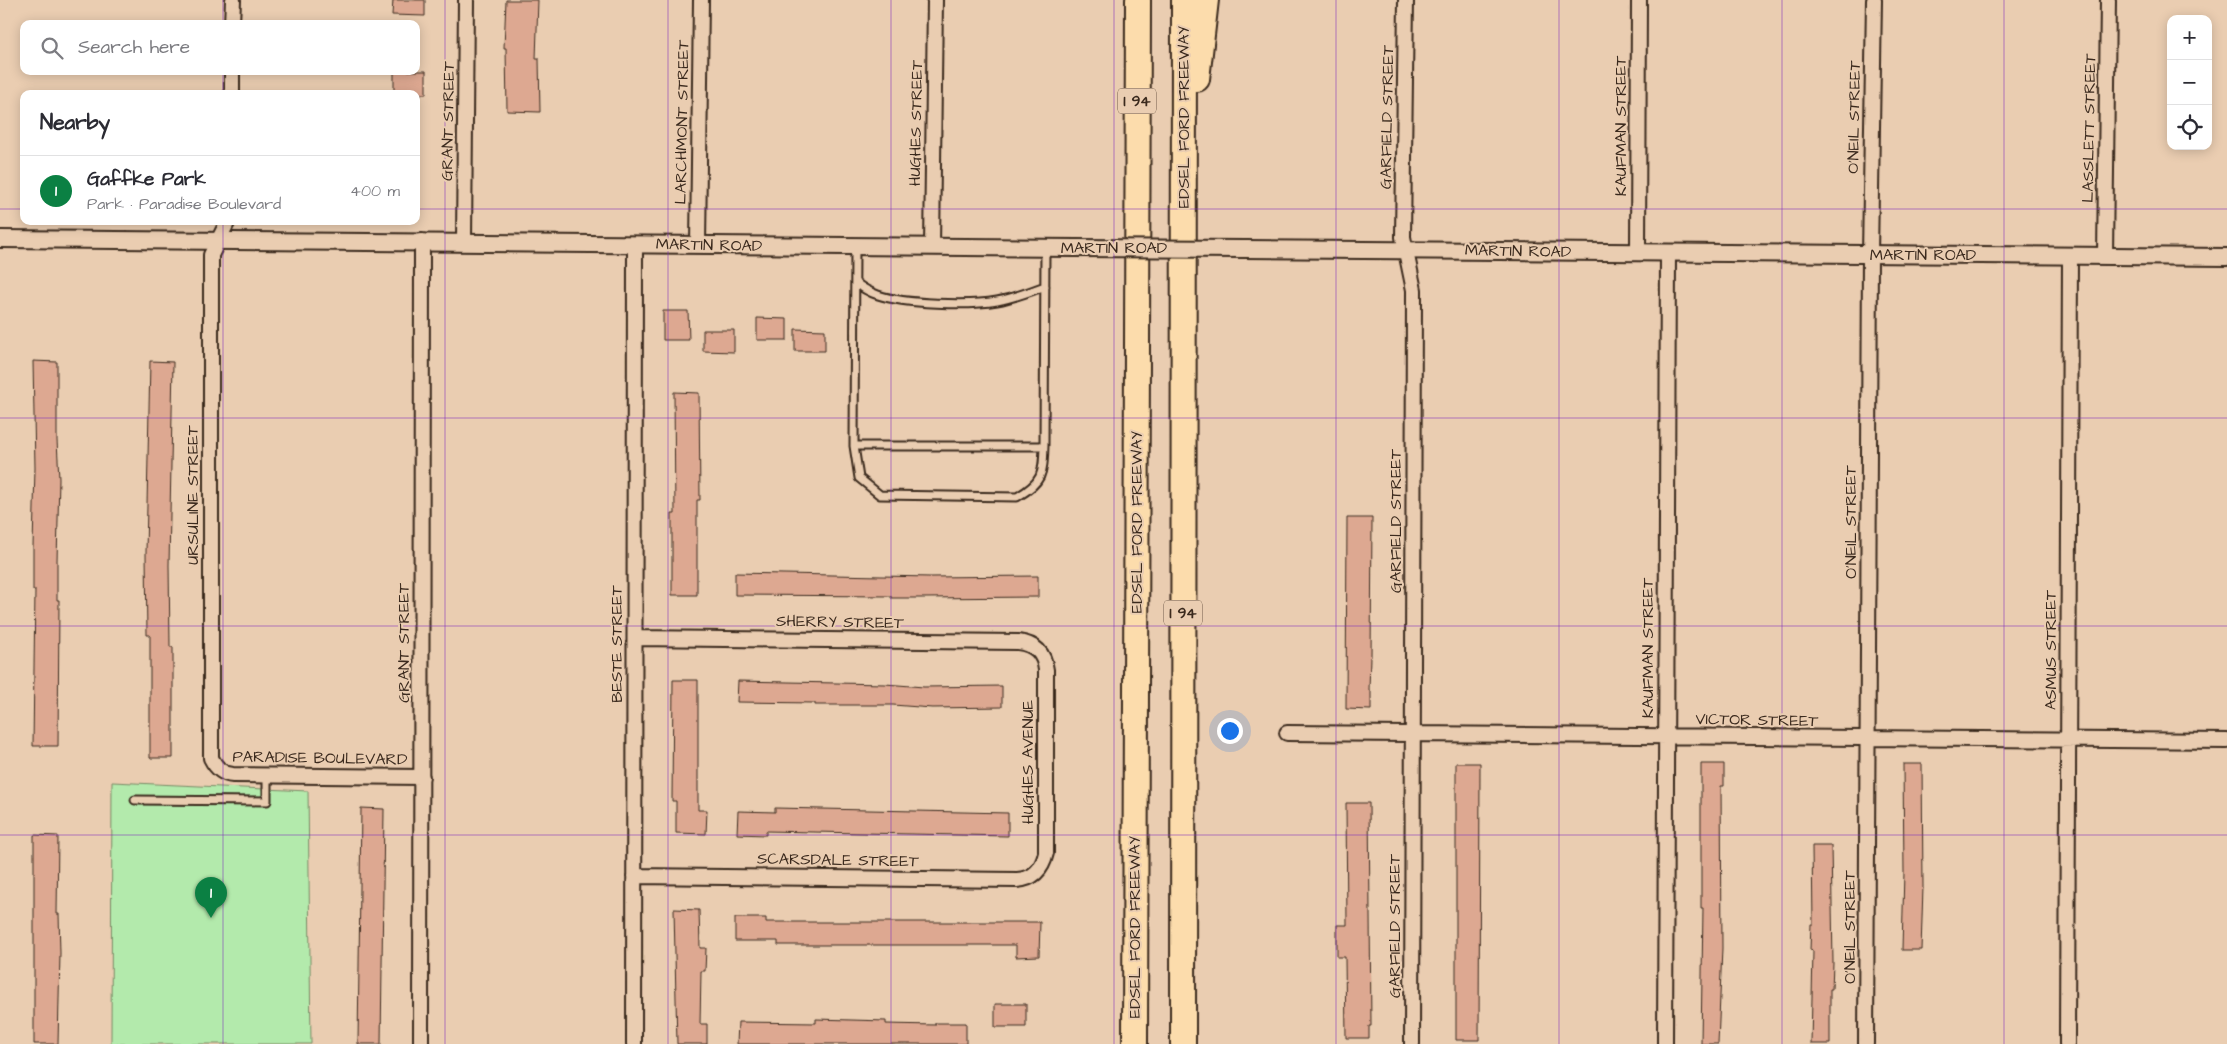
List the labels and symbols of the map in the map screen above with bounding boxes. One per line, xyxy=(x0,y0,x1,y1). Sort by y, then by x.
street label: EDSEL FORD FREEWAY xyxy=(1173,25,1195,208)
street label: LARCHMONT STREET xyxy=(670,39,694,205)
street label: GARFIELD STREET xyxy=(1375,45,1399,189)
street label: LASSLETT STREET xyxy=(2077,53,2101,203)
street label: KAUFMAN STREET xyxy=(1610,56,1632,196)
street label: HUGHES STREET xyxy=(904,60,928,186)
street label: O'NEIL STREET xyxy=(1842,60,1866,174)
street label: GRANT STREET xyxy=(436,61,460,181)
road number: I 94 xyxy=(1118,88,1156,114)
street label: MARTIN ROAD xyxy=(656,233,762,257)
street label: MARTIN ROAD xyxy=(1061,237,1167,259)
street label: MARTIN ROAD xyxy=(1465,239,1571,263)
street label: MARTIN ROAD xyxy=(1870,244,1976,266)
street label: URSULINE STREET xyxy=(182,425,204,565)
street label: EDSEL FORD FREEWAY xyxy=(1126,430,1148,613)
street label: GARFIELD STREET xyxy=(1385,449,1407,593)
street label: O'NEIL STREET xyxy=(1840,465,1862,579)
street label: KAUFMAN STREET xyxy=(1637,578,1659,718)
street label: GRANT STREET xyxy=(393,583,415,703)
street label: BESTE STREET xyxy=(606,585,628,703)
street label: ASMUS STREET xyxy=(2040,590,2062,710)
road number: I 94 xyxy=(1164,600,1202,626)
street label: SHERRY STREET xyxy=(776,610,904,634)
street label: HUGHES AVENUE xyxy=(1017,700,1039,824)
street label: VICTOR STREET xyxy=(1695,708,1819,732)
your location xyxy=(1217,718,1243,744)
street label: PARADISE BOULEVARD xyxy=(232,745,408,771)
street label: EDSEL FORD FREEWAY xyxy=(1124,835,1146,1018)
street label: SCARSDALE STREET xyxy=(757,848,919,872)
street label: GARFIELD STREET xyxy=(1384,854,1406,998)
street label: O'NEIL STREET xyxy=(1839,870,1861,984)
pin: 1 xyxy=(195,877,227,918)

